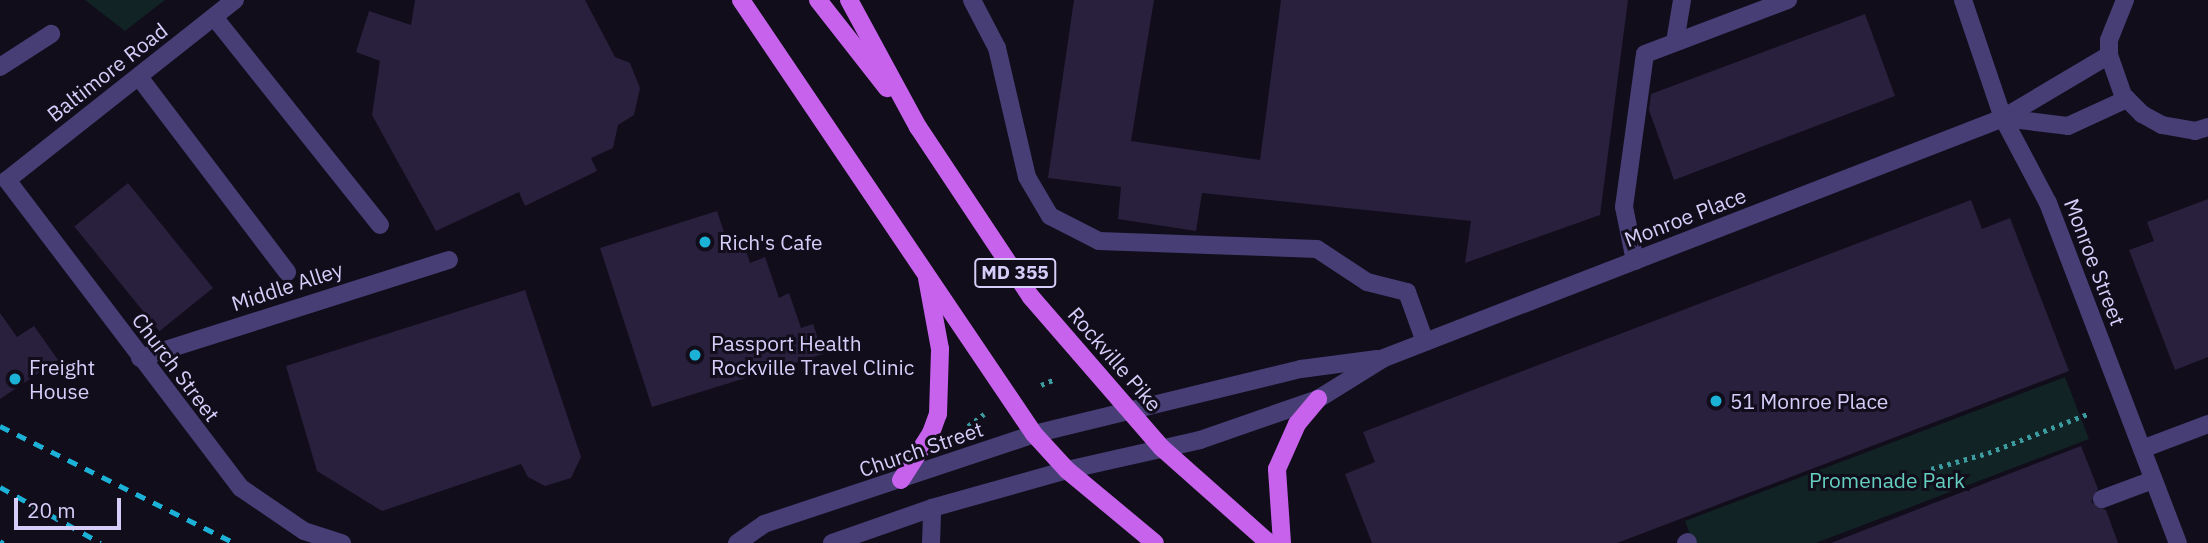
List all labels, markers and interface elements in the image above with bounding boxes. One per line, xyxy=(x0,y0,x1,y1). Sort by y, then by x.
street label: Baltimore Road xyxy=(42,17,172,127)
street label: Monroe Place xyxy=(1621,182,1749,252)
street label: Monroe Street xyxy=(2059,195,2131,329)
place label: Rich's Cafe xyxy=(719,229,823,255)
marker: Rich's Cafe xyxy=(697,234,713,250)
street label: Middle Alley xyxy=(228,256,346,316)
road number: MD 355 xyxy=(973,258,1057,288)
street label: Rockville Pike xyxy=(1063,302,1167,416)
street label: Church Street xyxy=(127,308,225,426)
place label: Passport Health Rockville Travel Clinic xyxy=(711,330,914,380)
marker: Passport Health Rockville Travel Clinic xyxy=(685,345,705,365)
place label: Freight House xyxy=(29,354,95,404)
marker: Freight House xyxy=(7,371,23,387)
place label: 51 Monroe Place xyxy=(1730,388,1888,414)
marker: 51 Monroe Place xyxy=(1708,393,1724,409)
street label: Church Street xyxy=(856,416,986,482)
park label: Promenade Park xyxy=(1809,467,1965,493)
scale bar xyxy=(18,484,124,528)
text: 20 m xyxy=(27,496,76,524)

